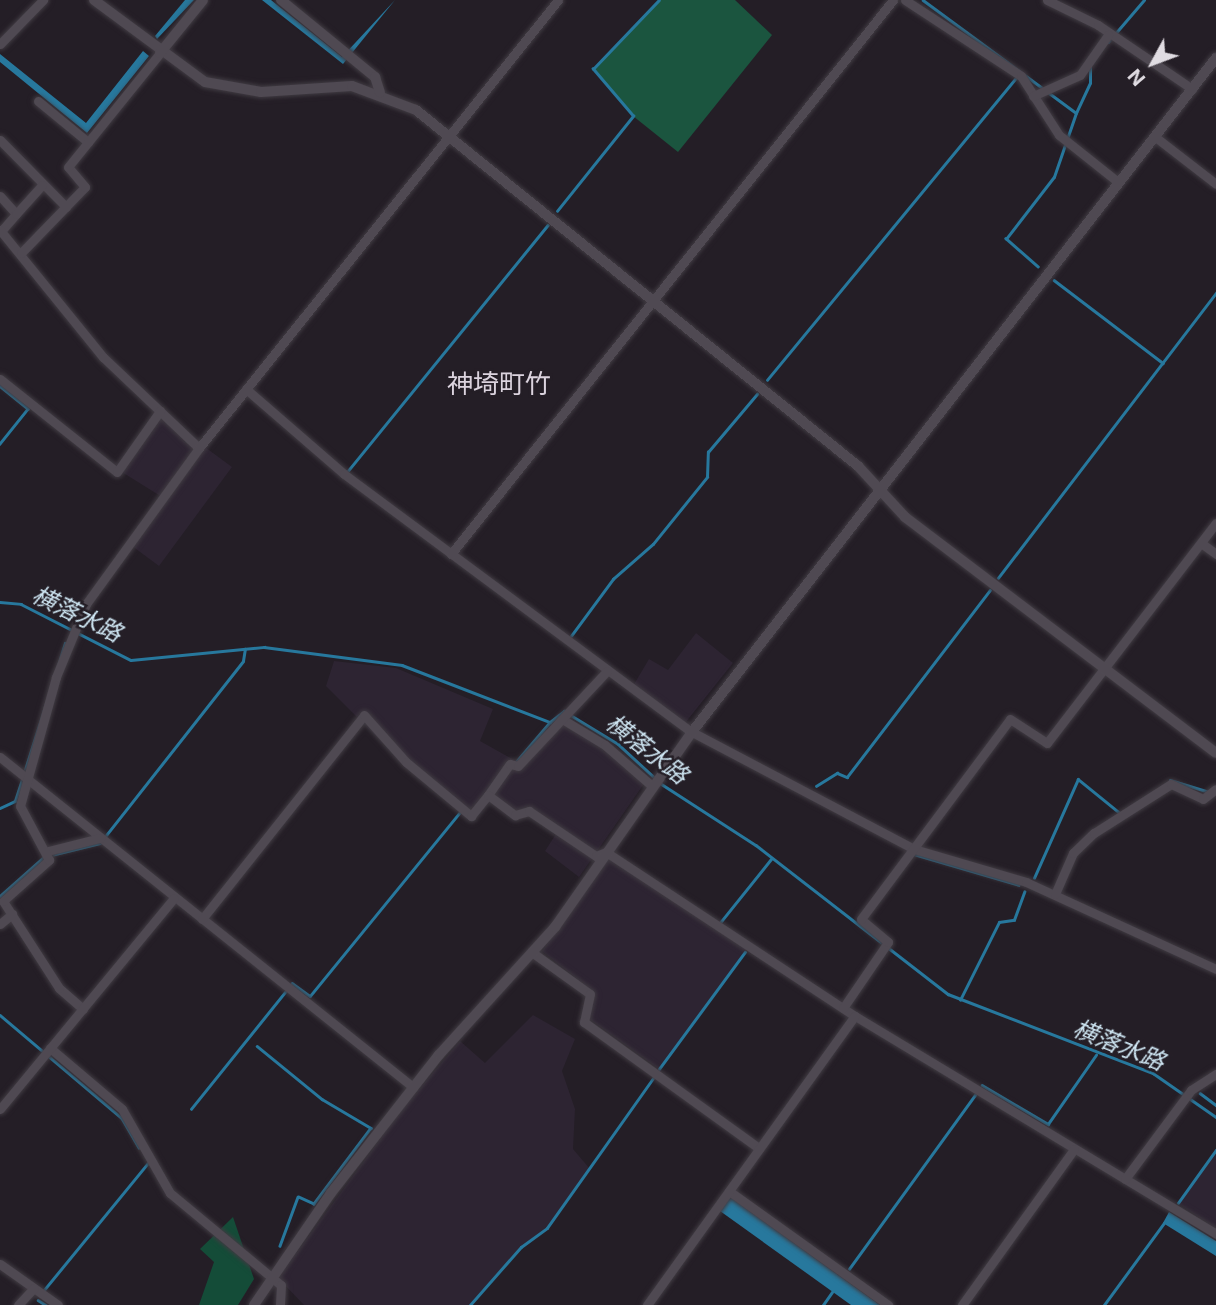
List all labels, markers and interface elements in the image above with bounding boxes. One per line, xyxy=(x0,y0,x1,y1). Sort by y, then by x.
north arrow xyxy=(1118,28,1188,98)
text: N xyxy=(1123,64,1150,90)
district label: 神埼町竹 xyxy=(447,368,551,400)
water label: 横落水路 xyxy=(28,580,126,648)
water label: 横落水路 xyxy=(600,708,694,790)
water label: 横落水路 xyxy=(1069,1014,1169,1076)

